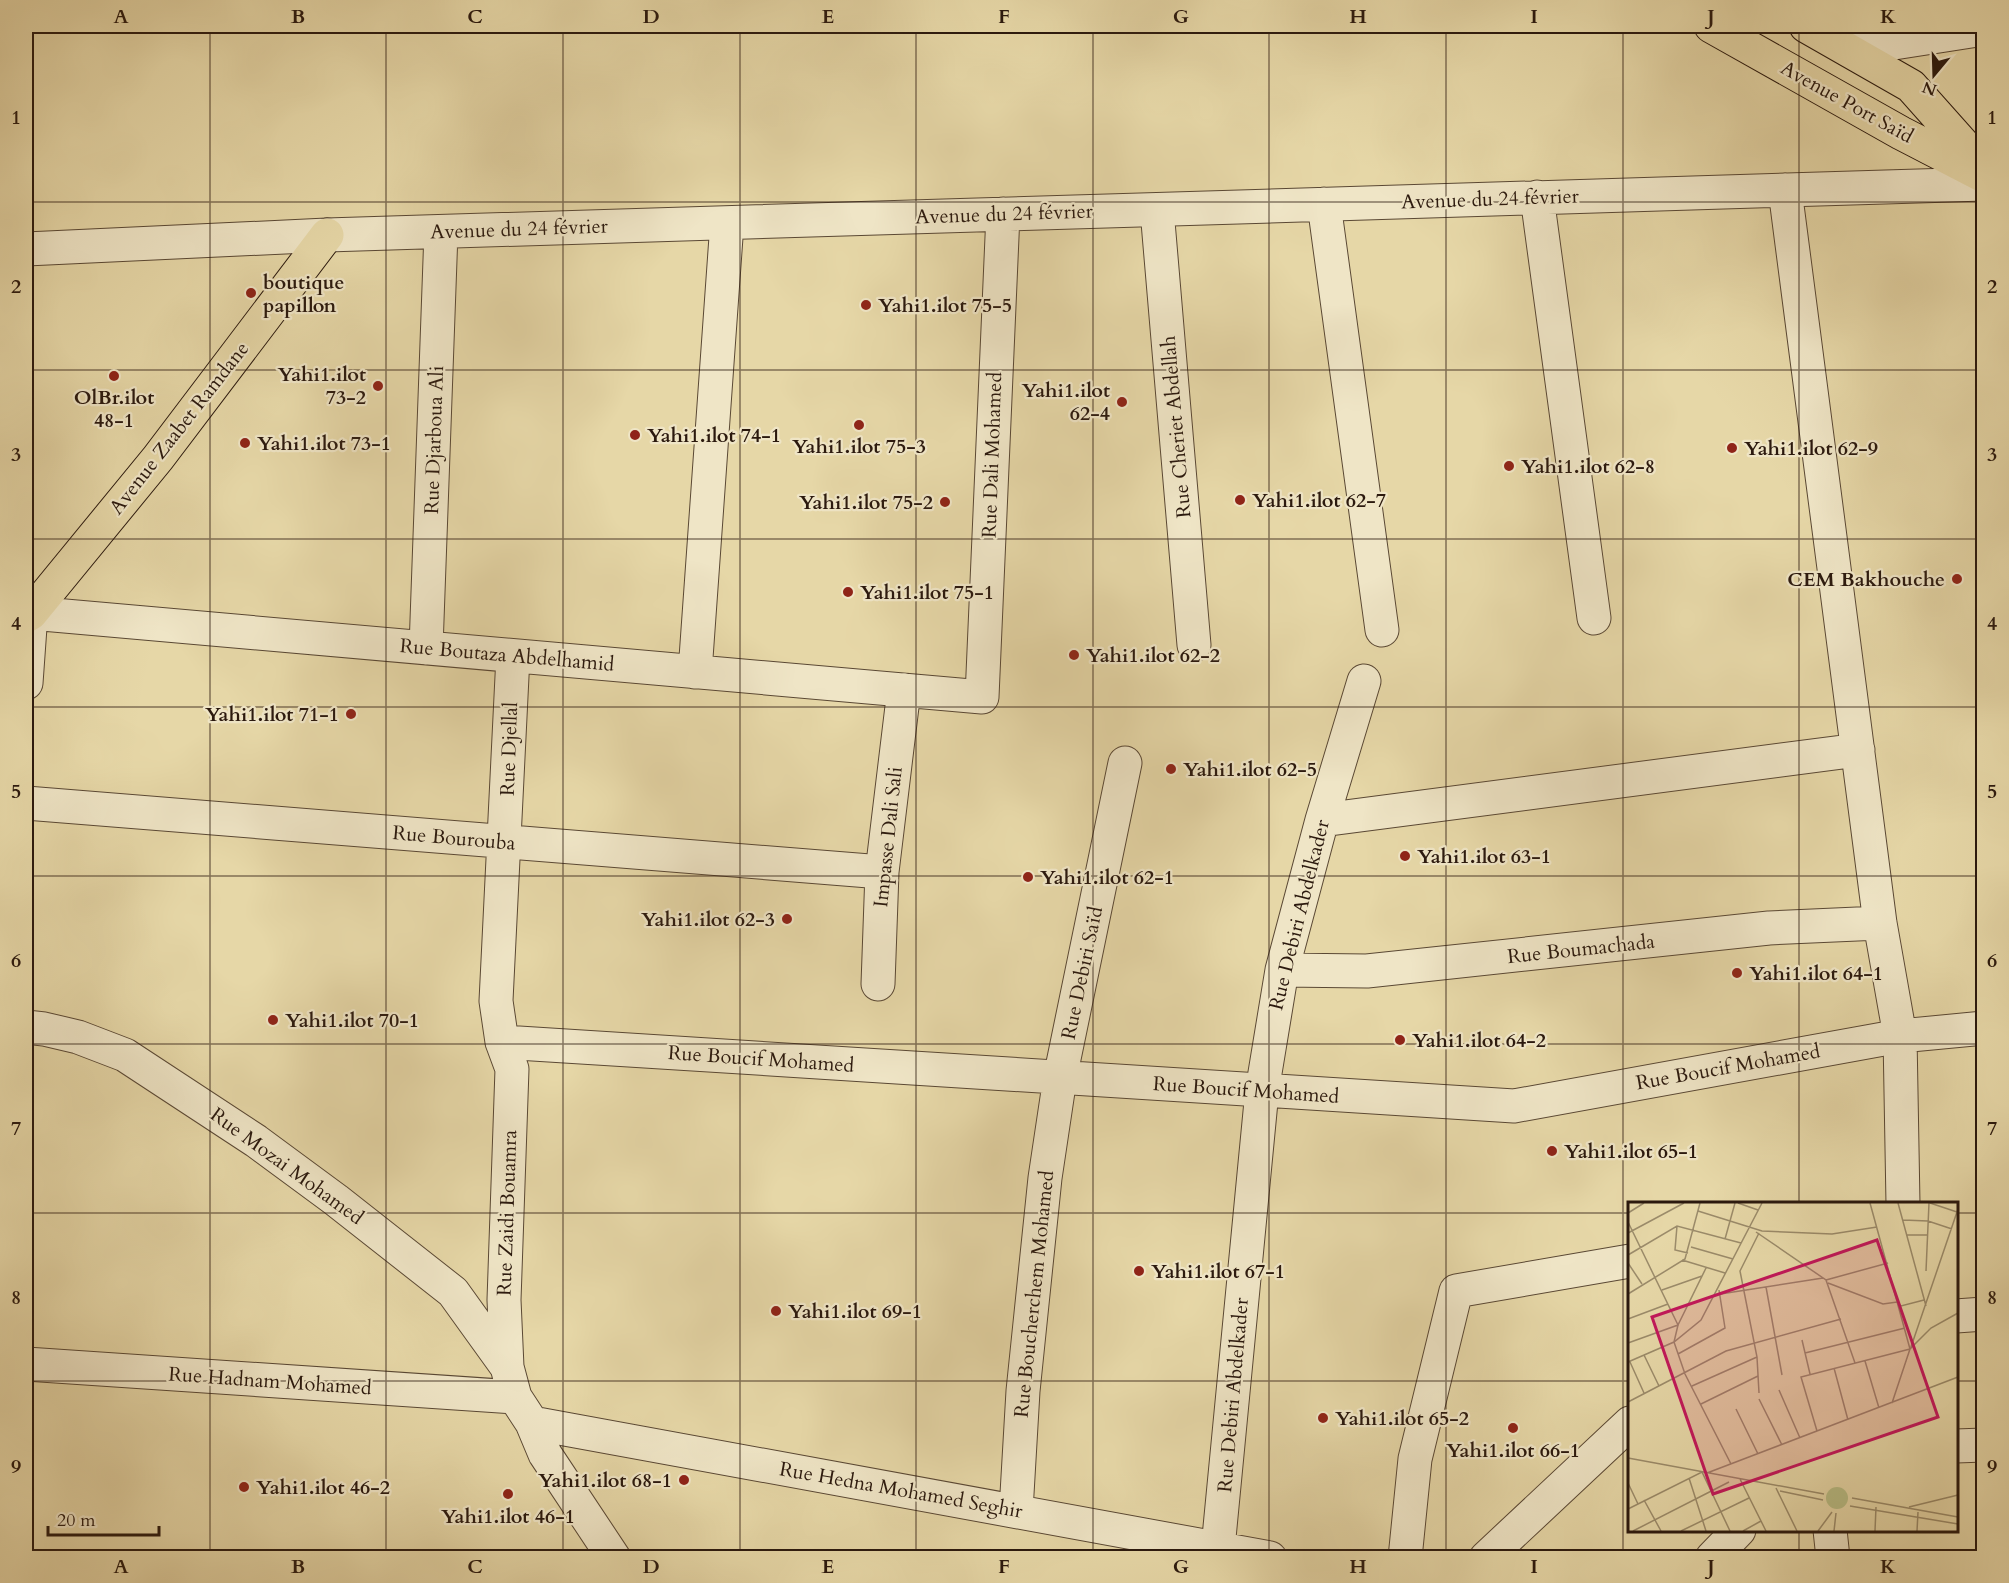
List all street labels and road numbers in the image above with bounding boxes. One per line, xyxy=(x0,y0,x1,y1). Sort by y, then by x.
street label: Avenue Port Saïd xyxy=(1776,54,1919,150)
street label: Avenue du 24 février xyxy=(1401,182,1580,216)
street label: Avenue du 24 février xyxy=(915,197,1094,231)
street label: Avenue du 24 février xyxy=(430,212,609,246)
street label: Rue Cheriet Abdellah xyxy=(1155,335,1197,519)
street label: Avenue Zaabet Ramdane xyxy=(103,336,255,520)
street label: Rue Djarboua Ali xyxy=(418,365,450,515)
street label: Rue Dali Mohamed xyxy=(976,371,1008,539)
street label: Rue Boutaza Abdelhamid xyxy=(399,632,616,678)
street label: Rue Djellal xyxy=(494,701,524,797)
street label: Impasse Dali Sali xyxy=(867,765,909,909)
street label: Rue Debiri Abdelkader xyxy=(1262,816,1336,1013)
street label: Rue Bourouba xyxy=(391,819,517,857)
street label: Rue Debiri Saïd xyxy=(1055,904,1109,1042)
street label: Rue Boumachada xyxy=(1506,928,1656,970)
street label: Rue Boucif Mohamed xyxy=(1634,1037,1823,1097)
street label: Rue Boucif Mohamed xyxy=(667,1039,855,1079)
street label: Rue Boucif Mohamed xyxy=(1152,1070,1340,1110)
street label: Rue Mozai Mohamed xyxy=(205,1101,369,1231)
street label: Rue Zaidi Bouamra xyxy=(491,1129,523,1297)
street label: Rue Boucherchem Mohamed xyxy=(1008,1169,1060,1419)
street label: Rue Debiri Abdelkader xyxy=(1211,1296,1255,1494)
street label: Rue Hadnam Mohamed xyxy=(168,1360,373,1402)
street label: Rue Hedna Mohamed Seghir xyxy=(777,1455,1025,1525)

